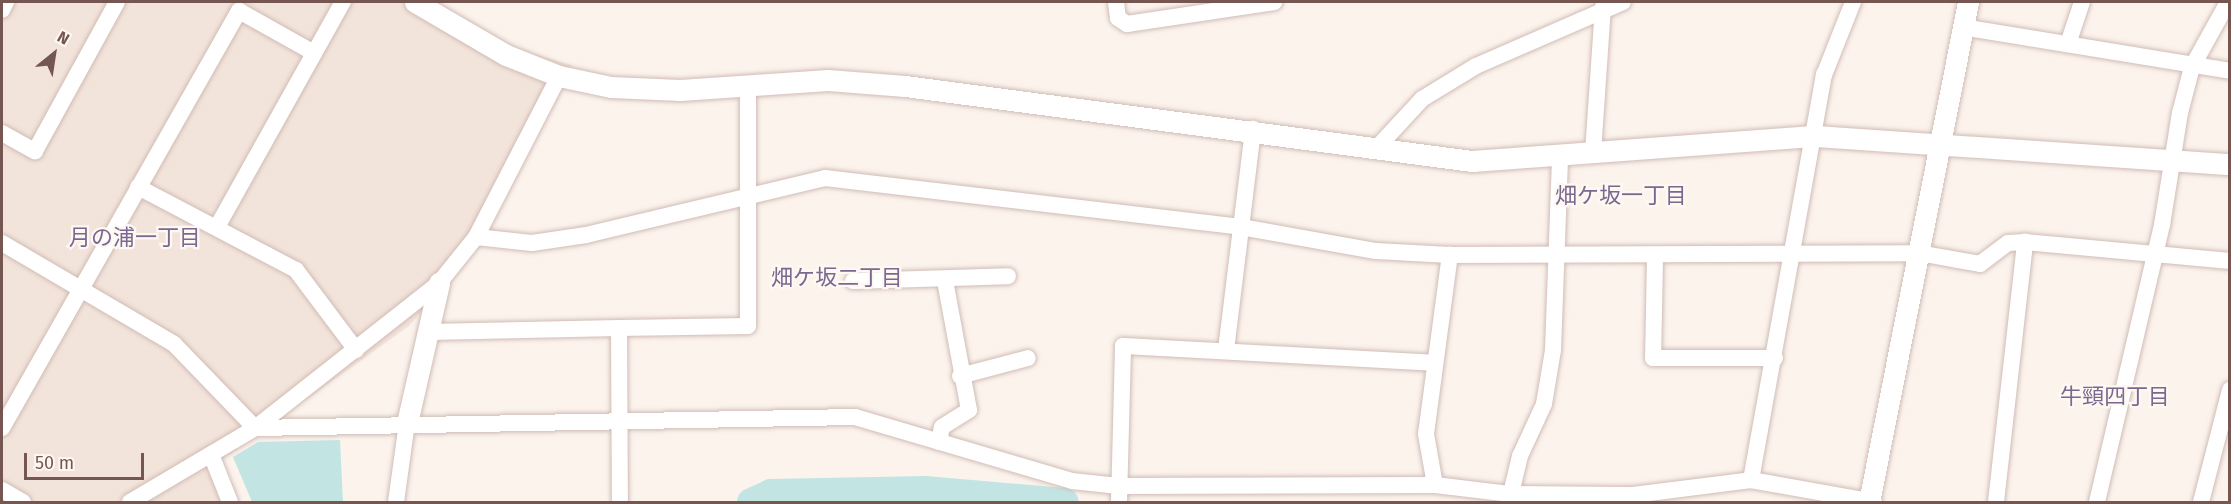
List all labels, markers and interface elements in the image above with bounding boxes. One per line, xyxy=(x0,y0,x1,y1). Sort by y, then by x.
north arrow xyxy=(24,24,84,84)
text: N xyxy=(54,27,73,49)
district label: 畑ケ坂一丁目 xyxy=(1555,183,1687,209)
district label: 月の浦一丁目 xyxy=(69,225,201,251)
district label: 畑ケ坂二丁目 xyxy=(771,265,903,291)
district label: 牛頸四丁目 xyxy=(2060,384,2170,410)
scale bar xyxy=(27,441,147,479)
text: 50 m xyxy=(35,452,74,474)

